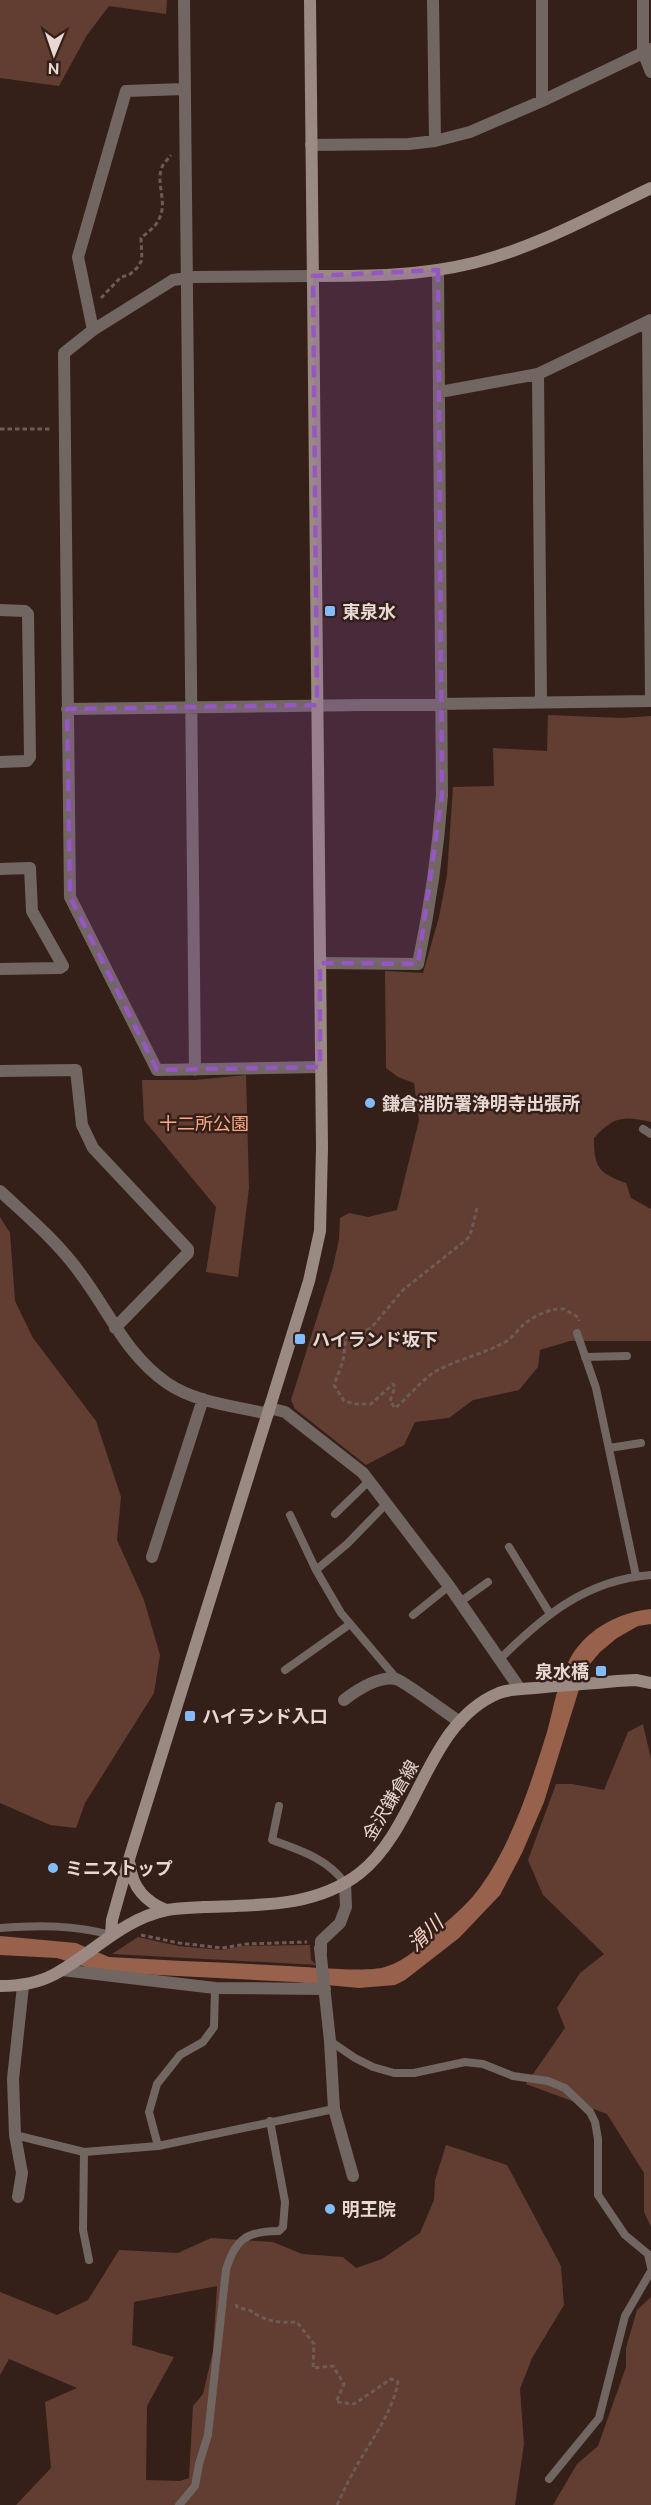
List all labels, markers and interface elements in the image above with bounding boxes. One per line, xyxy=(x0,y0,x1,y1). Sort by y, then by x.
north arrow xyxy=(24,24,84,84)
text: N xyxy=(47,60,60,78)
place label: 東泉水 xyxy=(342,601,396,621)
marker: 東泉水 xyxy=(323,604,337,618)
place label: 鎌倉消防署浄明寺出張所 xyxy=(382,1093,580,1113)
marker: 鎌倉消防署浄明寺出張所 xyxy=(363,1096,377,1110)
park label: 十二所公園 xyxy=(159,1113,249,1133)
place label: ハイランド坂下 xyxy=(312,1329,438,1349)
marker: ハイランド坂下 xyxy=(293,1332,307,1346)
place label: 泉水橋 xyxy=(535,1661,589,1681)
marker: 泉水橋 xyxy=(594,1664,608,1678)
place label: ハイランド入口 xyxy=(202,1706,328,1726)
marker: ハイランド入口 xyxy=(183,1709,197,1723)
street label: 金沢鎌倉線 xyxy=(358,1756,422,1844)
place label: ミニストップ xyxy=(65,1858,173,1878)
marker: ミニストップ xyxy=(46,1861,60,1875)
water label: 滑川 xyxy=(403,1910,449,1955)
place label: 明王院 xyxy=(342,2199,396,2219)
marker: 明王院 xyxy=(323,2202,337,2216)

